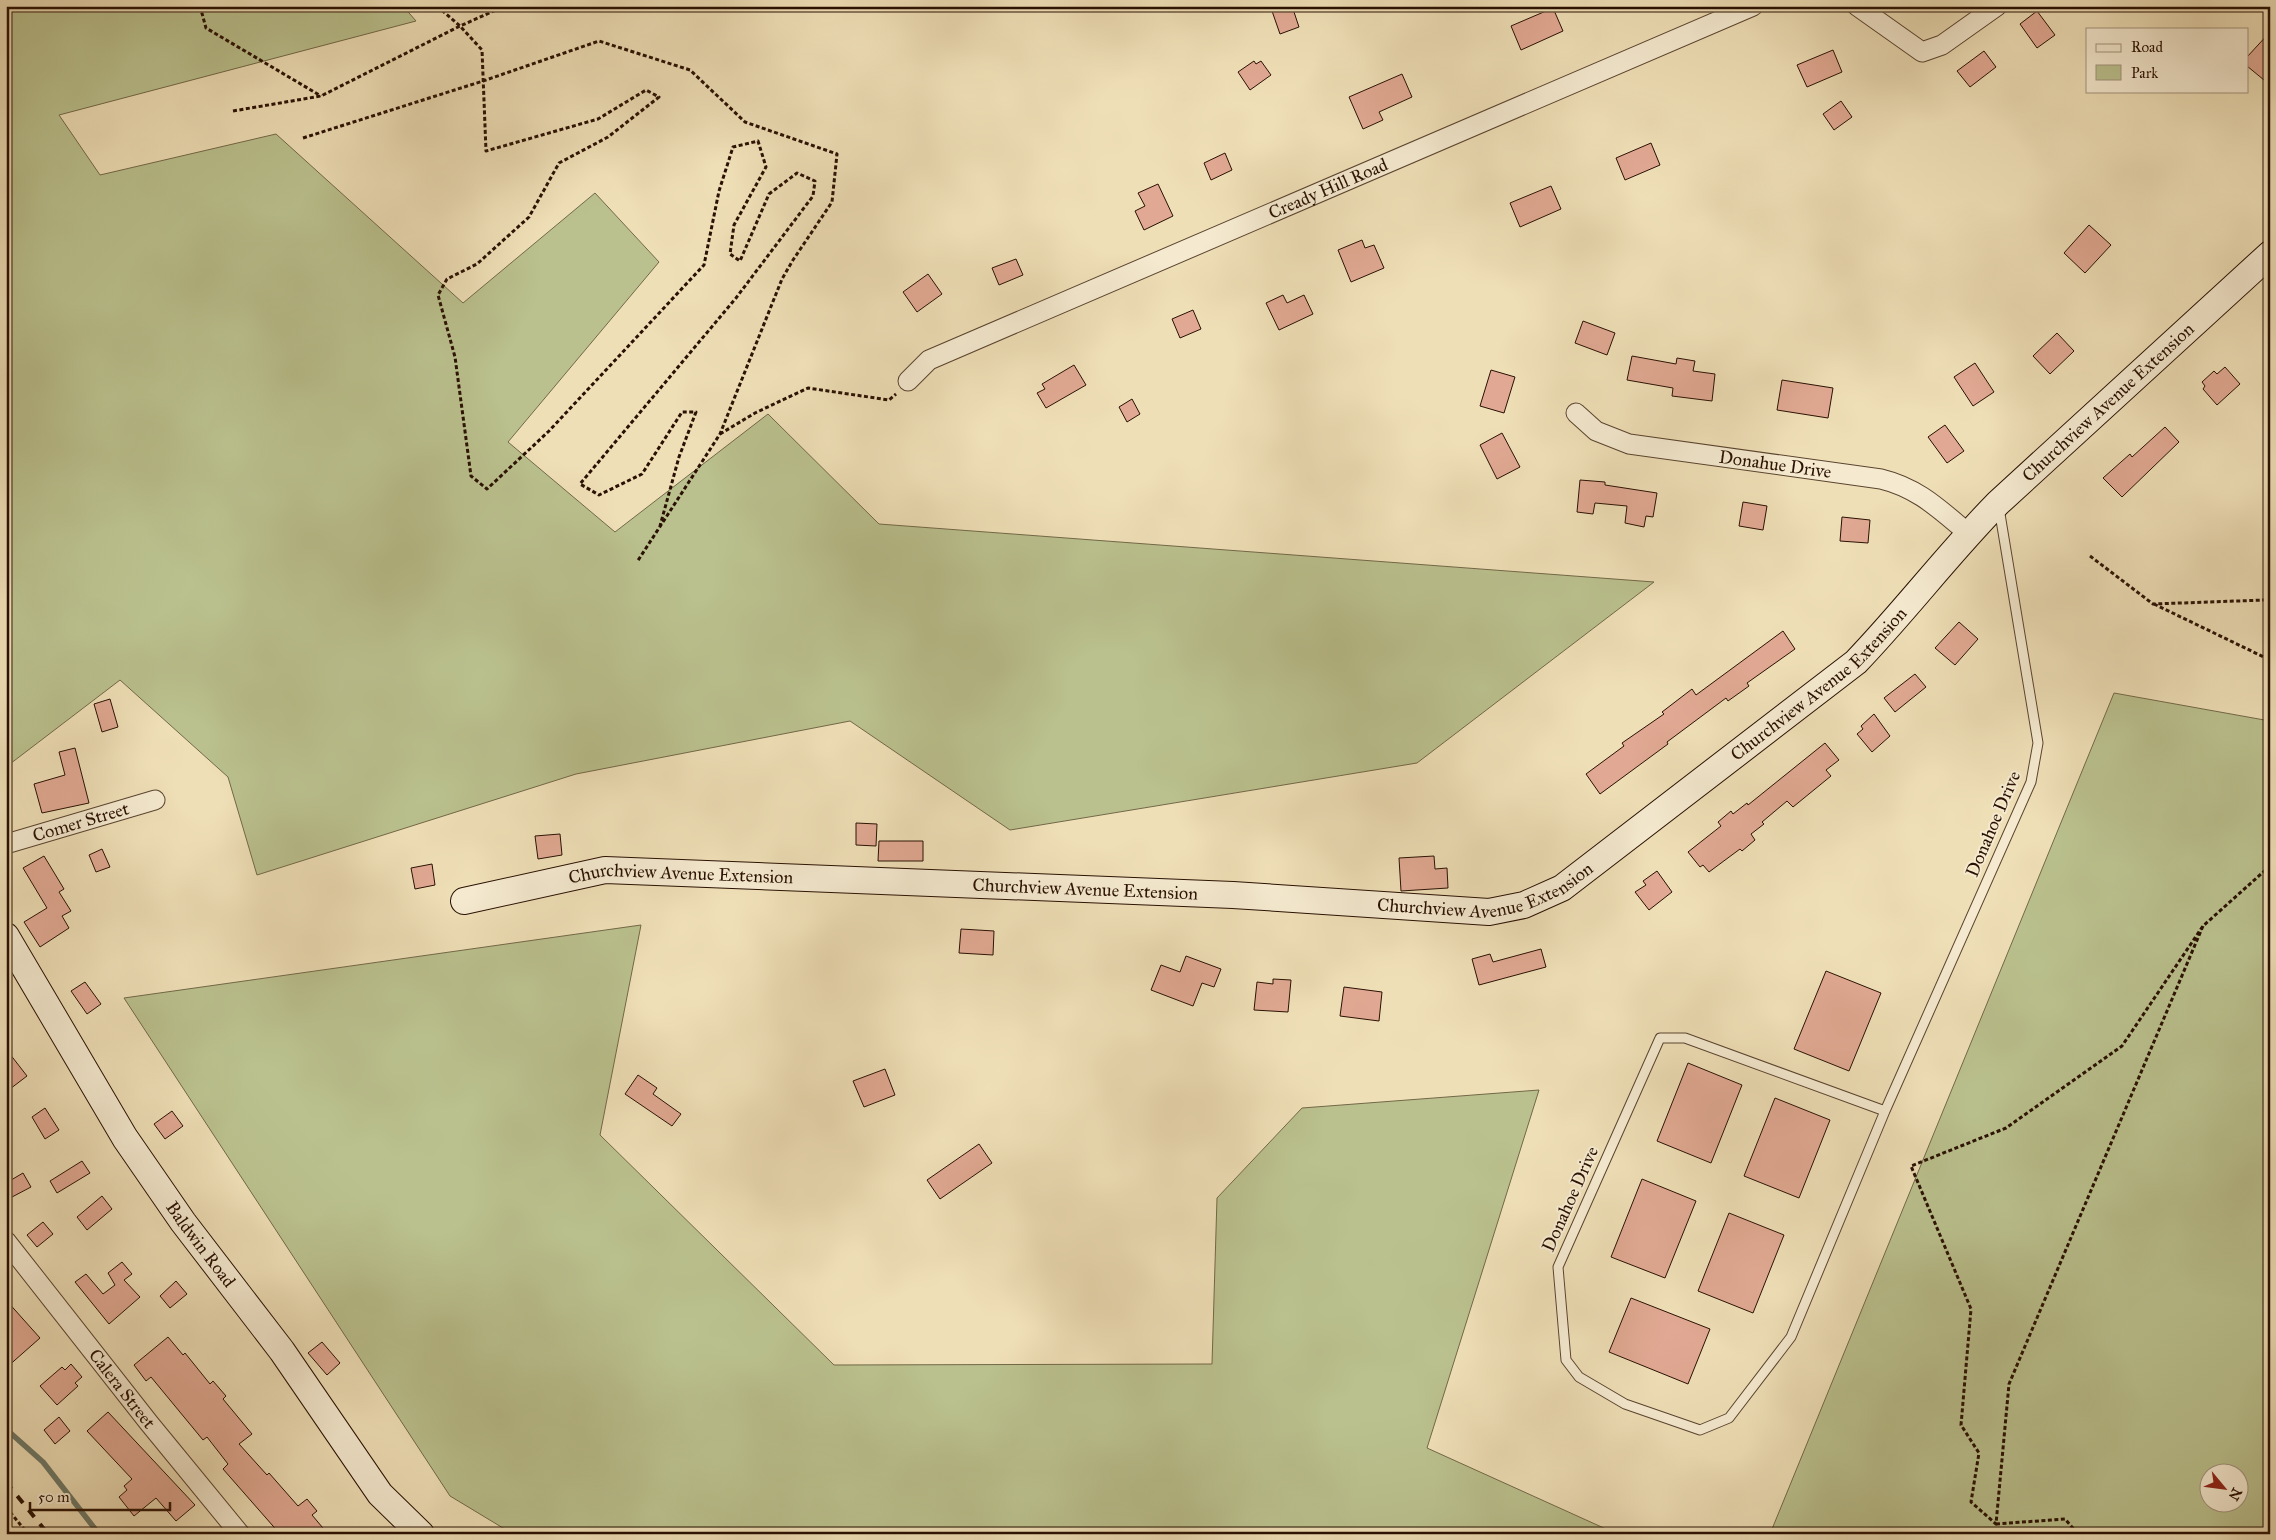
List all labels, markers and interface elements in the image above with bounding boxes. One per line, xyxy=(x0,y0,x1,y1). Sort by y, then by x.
legend xyxy=(2086,28,2248,92)
text: Road xyxy=(2131,38,2163,56)
text: Park xyxy=(2131,64,2158,82)
street label: Cready Hill Road xyxy=(1265,153,1391,224)
street label: Churchview Avenue Extension xyxy=(2017,318,2199,487)
street label: Donahue Drive xyxy=(1718,446,1833,483)
street label: Churchview Avenue Extension xyxy=(1726,603,1912,765)
street label: Donahoe Drive xyxy=(1961,768,2025,880)
street label: Comer Street xyxy=(30,797,132,847)
street label: Churchview Avenue Extension xyxy=(1376,857,1597,923)
street label: Churchview Avenue Extension xyxy=(566,859,794,889)
street label: Churchview Avenue Extension xyxy=(972,874,1199,905)
street label: Donahoe Drive xyxy=(1537,1143,1603,1255)
street label: Baldwin Road xyxy=(161,1197,240,1292)
street label: Calera Street xyxy=(84,1345,161,1434)
north arrow xyxy=(2198,1462,2248,1512)
scale bar xyxy=(30,1480,170,1512)
text: N xyxy=(2225,1485,2245,1503)
text: 50 m xyxy=(38,1488,70,1506)

